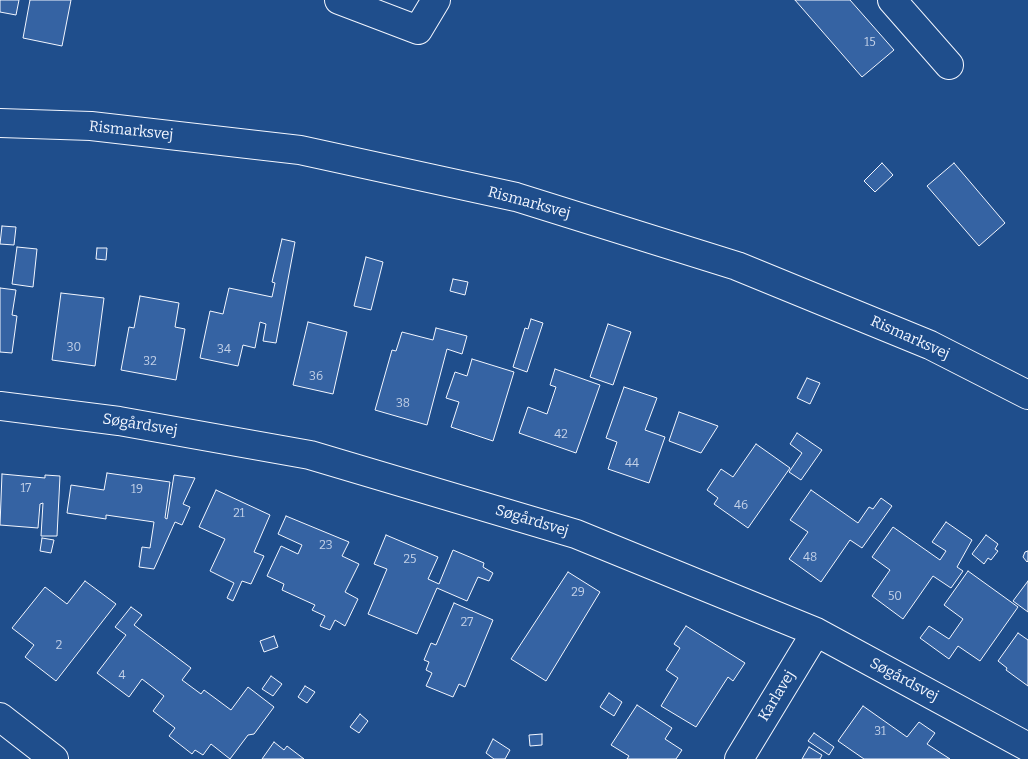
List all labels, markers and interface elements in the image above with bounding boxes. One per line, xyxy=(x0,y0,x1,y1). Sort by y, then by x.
house number: 15 xyxy=(864,36,876,50)
street label: Rismarksvej xyxy=(88,118,174,144)
street label: Rismarksvej xyxy=(486,183,572,223)
street label: Rismarksvej xyxy=(868,313,952,363)
house number: 30 xyxy=(67,341,81,355)
house number: 34 xyxy=(217,343,231,357)
house number: 32 xyxy=(143,355,157,369)
house number: 36 xyxy=(309,370,323,384)
house number: 38 xyxy=(396,397,410,411)
street label: Søgårdsvej xyxy=(101,410,179,440)
house number: 42 xyxy=(554,428,568,442)
house number: 44 xyxy=(625,457,639,471)
house number: 17 xyxy=(21,482,31,496)
house number: 19 xyxy=(131,483,143,497)
house number: 46 xyxy=(734,499,748,513)
street label: Søgårdsvej xyxy=(493,501,571,541)
house number: 21 xyxy=(233,507,245,521)
house number: 23 xyxy=(319,539,333,553)
house number: 48 xyxy=(803,551,817,565)
house number: 25 xyxy=(404,553,416,567)
house number: 29 xyxy=(571,586,585,600)
house number: 50 xyxy=(888,590,902,604)
house number: 27 xyxy=(461,616,473,630)
house number: 2 xyxy=(56,639,62,653)
street label: Søgårdsvej xyxy=(866,654,942,706)
street label: Karlavej xyxy=(755,667,799,725)
house number: 4 xyxy=(118,669,126,683)
house number: 31 xyxy=(874,725,886,739)

